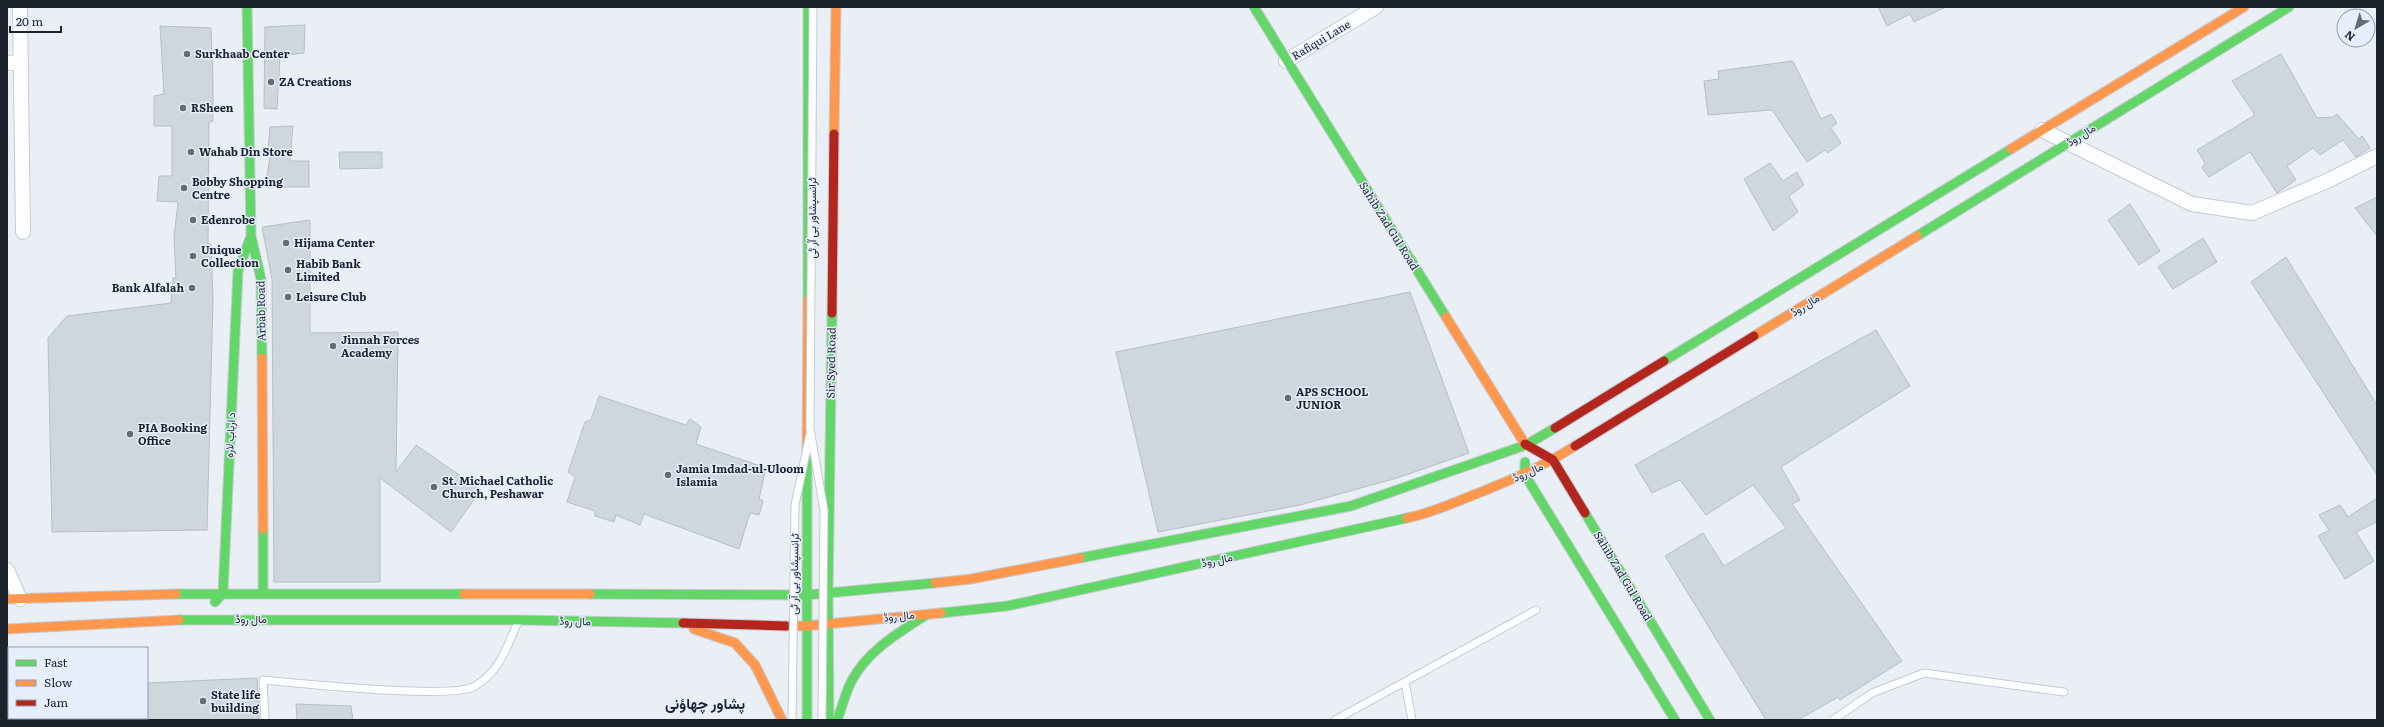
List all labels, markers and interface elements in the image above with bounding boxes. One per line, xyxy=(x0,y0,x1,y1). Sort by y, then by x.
scale bar xyxy=(10,8,61,34)
north arrow xyxy=(2336,8,2376,48)
text: 20 m xyxy=(16,12,43,30)
street label: Rafiqui Lane xyxy=(1288,15,1353,63)
text: N xyxy=(2341,28,2358,46)
place label: Surkhaab Center xyxy=(195,45,290,61)
marker: Surkhaab Center xyxy=(182,49,192,59)
place label: ZA Creations xyxy=(279,73,352,89)
marker: ZA Creations xyxy=(266,77,276,87)
place label: RSheen xyxy=(191,99,234,115)
marker: RSheen xyxy=(178,103,188,113)
street label: مال روڈ xyxy=(2063,119,2098,149)
place label: Wahab Din Store xyxy=(199,143,293,159)
marker: Wahab Din Store xyxy=(186,147,196,157)
place label: Bobby Shopping Centre xyxy=(192,173,283,202)
street label: ٹرانسپشاور بی آر ٹی xyxy=(803,177,820,259)
street label: Sahib Zad Gul Road xyxy=(1356,178,1424,273)
marker: Bobby Shopping Centre xyxy=(179,183,189,193)
place label: Edenrobe xyxy=(201,211,255,227)
marker: Edenrobe xyxy=(188,215,198,225)
place label: Hijama Center xyxy=(294,234,375,250)
marker: Hijama Center xyxy=(281,238,291,248)
place label: Unique Collection xyxy=(201,241,259,270)
marker: Unique Collection xyxy=(188,251,198,261)
place label: Habib Bank Limited xyxy=(296,255,361,284)
marker: Habib Bank Limited xyxy=(283,265,293,275)
place label: Bank Alfalah xyxy=(112,279,184,295)
street label: Arbab Road xyxy=(251,280,269,341)
marker: Bank Alfalah xyxy=(187,283,197,293)
place label: Leisure Club xyxy=(296,288,366,304)
street label: مال روڈ xyxy=(1787,289,1822,319)
marker: Leisure Club xyxy=(283,292,293,302)
street label: Sir Syed Road xyxy=(821,327,839,399)
place label: Jinnah Forces Academy xyxy=(341,331,420,360)
marker: Jinnah Forces Academy xyxy=(328,341,338,351)
place label: APS SCHOOL JUNIOR xyxy=(1296,383,1369,412)
marker: APS SCHOOL JUNIOR xyxy=(1283,393,1293,403)
street label: د ارباب لاره xyxy=(220,412,238,458)
place label: PIA Booking Office xyxy=(138,419,208,448)
marker: PIA Booking Office xyxy=(125,429,135,439)
street label: مال روڈ xyxy=(1510,457,1545,485)
place label: Jamia Imdad-ul-Uloom Islamia xyxy=(676,460,804,489)
marker: Jamia Imdad-ul-Uloom Islamia xyxy=(663,470,673,480)
place label: St. Michael Catholic Church, Peshawar xyxy=(442,472,553,501)
marker: St. Michael Catholic Church, Peshawar xyxy=(429,482,439,492)
street label: Sahib Zad Gul Road xyxy=(1591,528,1657,623)
street label: ٹرانسپشاور بی آر ٹی xyxy=(784,532,803,615)
street label: مال روڈ xyxy=(1200,548,1234,570)
street label: مال روڈ xyxy=(882,605,916,625)
street label: مال روڈ xyxy=(235,610,267,626)
street label: مال روڈ xyxy=(559,612,591,628)
legend xyxy=(8,647,148,719)
text: Fast xyxy=(44,653,68,671)
text: Slow xyxy=(44,673,73,691)
place label: State life building xyxy=(211,686,260,715)
district label: پشاور چھاؤنی xyxy=(665,691,745,714)
text: Jam xyxy=(44,693,69,711)
marker: State life building xyxy=(198,696,208,706)

